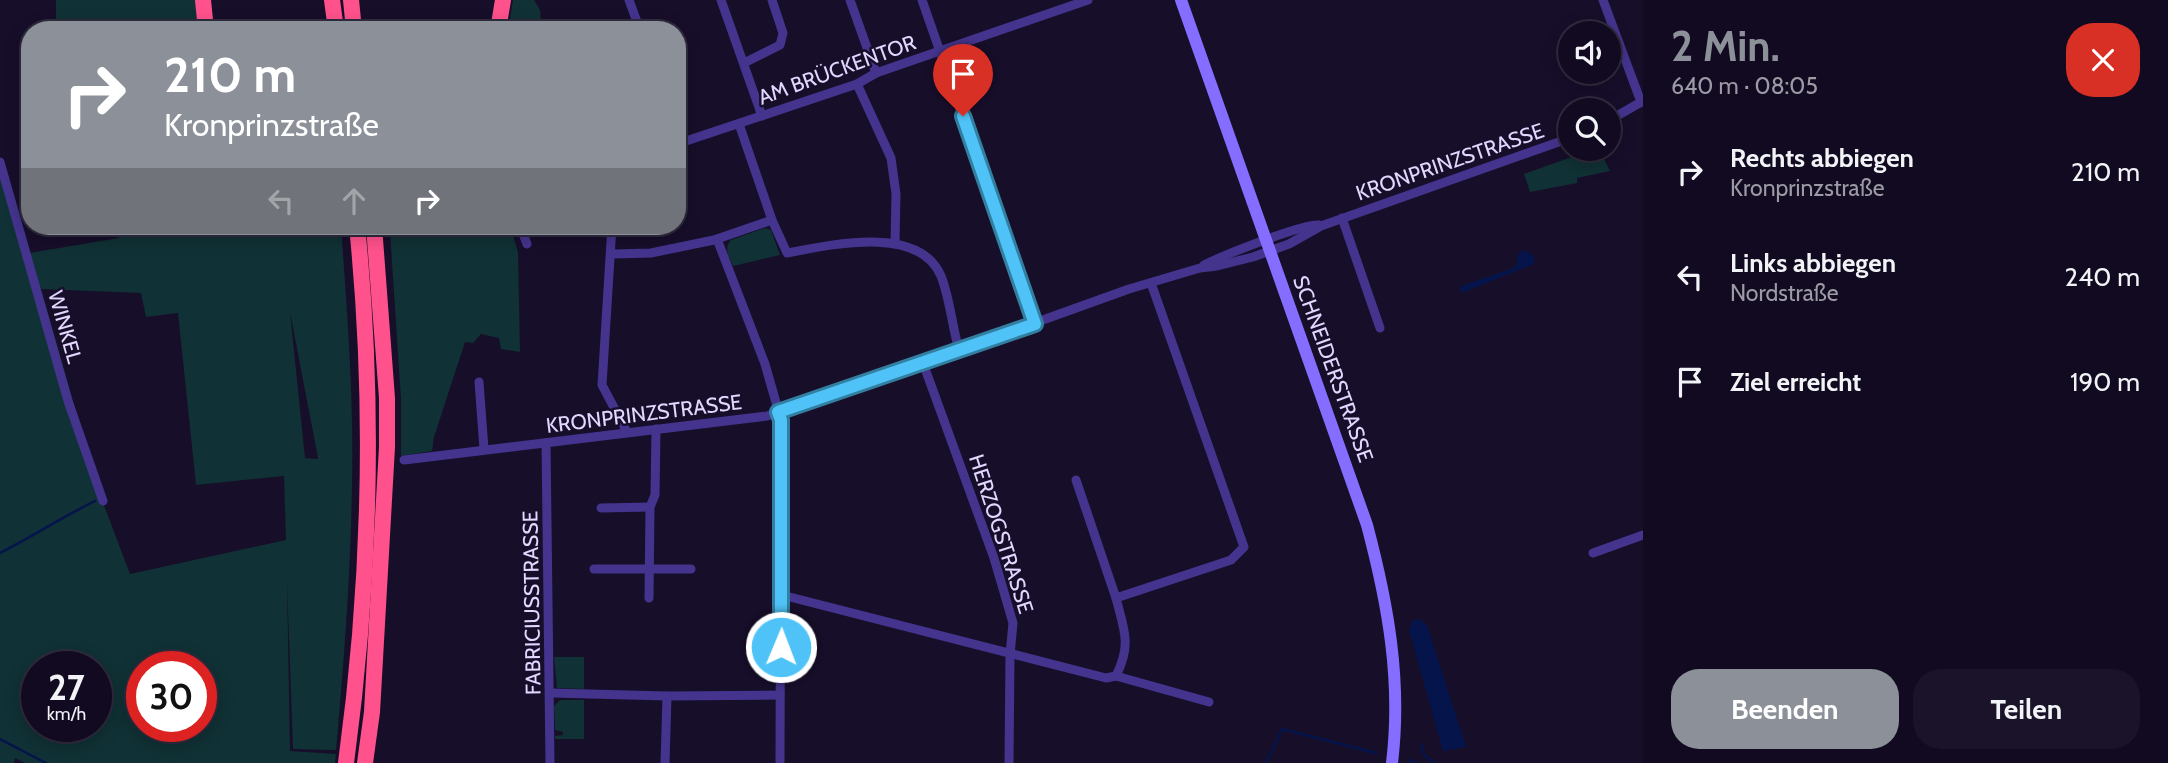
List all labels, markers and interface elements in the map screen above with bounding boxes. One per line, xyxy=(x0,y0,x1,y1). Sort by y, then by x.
text: 2 Min. xyxy=(1671,20,1780,72)
map controls xyxy=(1558,21,1621,161)
button: sound xyxy=(1558,21,1621,84)
button: close xyxy=(2066,23,2140,97)
street label: AM BRÜCKENTOR xyxy=(755,29,919,110)
pin xyxy=(933,44,993,116)
text: 210 m xyxy=(164,45,296,104)
icon: right xyxy=(49,49,140,140)
icon: arrive xyxy=(944,55,982,93)
text: 640 m · 08:05 xyxy=(1671,72,1818,100)
button: search xyxy=(1558,98,1621,161)
text: Kronprinzstraße xyxy=(164,105,379,144)
street label: KRONPRINZSTRASSE xyxy=(1353,118,1547,205)
text: Rechts abbiegen xyxy=(1730,142,1914,174)
icon: right xyxy=(1671,153,1709,191)
text: 210 m xyxy=(2071,156,2140,188)
text: Kronprinzstraße xyxy=(1730,174,1885,202)
icon: left xyxy=(262,182,300,220)
icon: ahead xyxy=(335,182,373,220)
icon: right xyxy=(408,182,446,220)
text: Links abbiegen xyxy=(1730,247,1896,279)
icon: left xyxy=(1671,258,1709,296)
text: 240 m xyxy=(2065,261,2140,293)
street label: SCHNEIDERSTRASSE xyxy=(1288,272,1379,465)
text: Nordstraße xyxy=(1730,279,1839,307)
street label: WINKEL xyxy=(43,288,88,366)
icon: arrive xyxy=(1671,363,1709,401)
text: Ziel erreicht xyxy=(1730,366,1861,398)
text: 190 m xyxy=(2070,366,2140,398)
street label: KRONPRINZSTRASSE xyxy=(545,389,743,438)
street label: HERZOGSTRASSE xyxy=(964,451,1039,617)
street label: FABRICIUSSTRASSE xyxy=(517,511,546,695)
position arrow xyxy=(744,610,818,684)
speed limit sign: 30 xyxy=(126,651,217,742)
text: 27 xyxy=(48,666,85,709)
button: Beenden xyxy=(1671,669,1899,749)
button: Teilen xyxy=(1913,669,2140,749)
text: km/h xyxy=(47,703,86,725)

